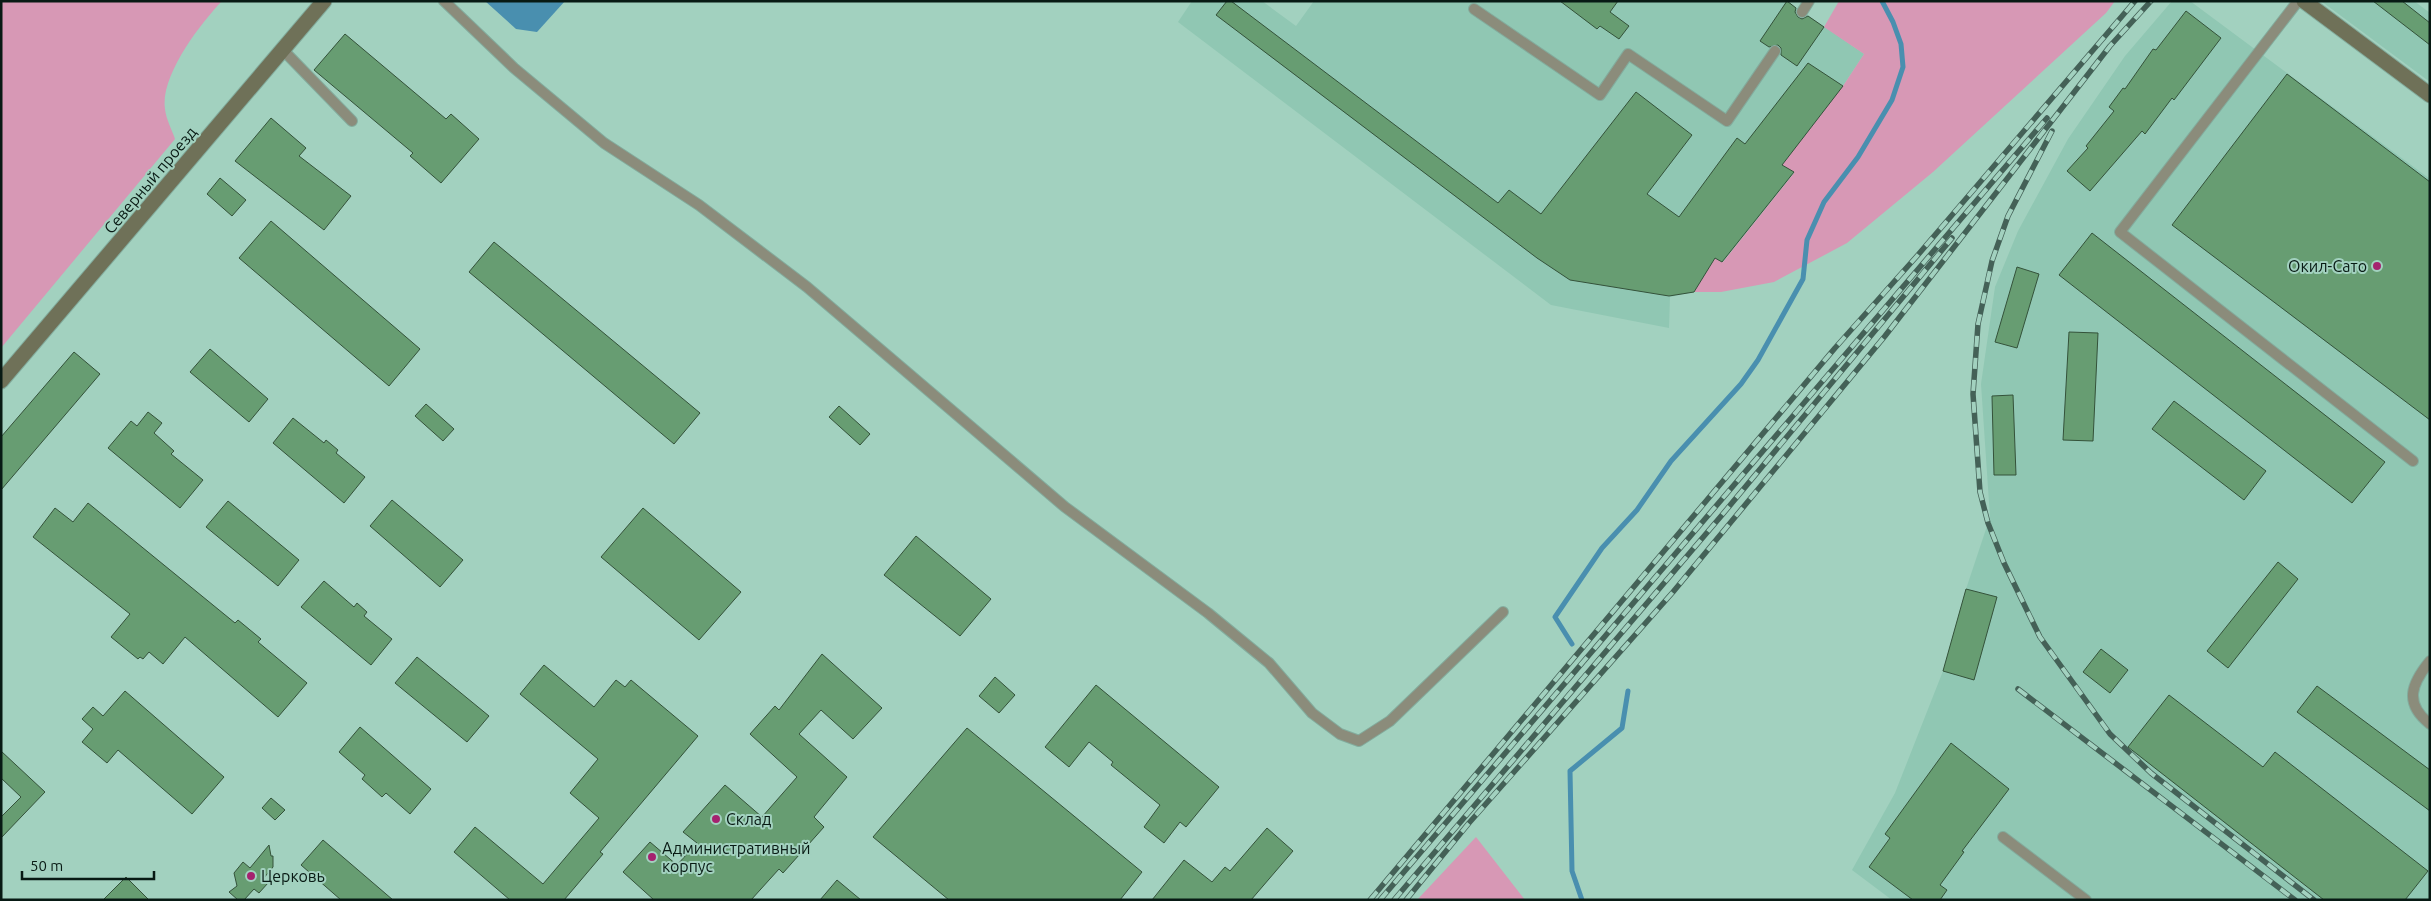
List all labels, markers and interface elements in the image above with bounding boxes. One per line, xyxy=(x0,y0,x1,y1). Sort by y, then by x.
street label: Северный проезд xyxy=(100,123,200,237)
place label: Окил-Сато xyxy=(2288,257,2367,275)
marker: Окил-Сато xyxy=(2371,260,2383,272)
place label: Склад xyxy=(726,810,771,828)
marker: Склад xyxy=(710,813,722,825)
place label: Административный корпус xyxy=(662,839,811,875)
scale bar xyxy=(22,848,155,880)
marker: Административный корпус xyxy=(646,851,658,863)
text: 50 m xyxy=(30,857,63,874)
place label: Церковь xyxy=(261,867,325,885)
marker: Церковь xyxy=(245,870,257,882)

